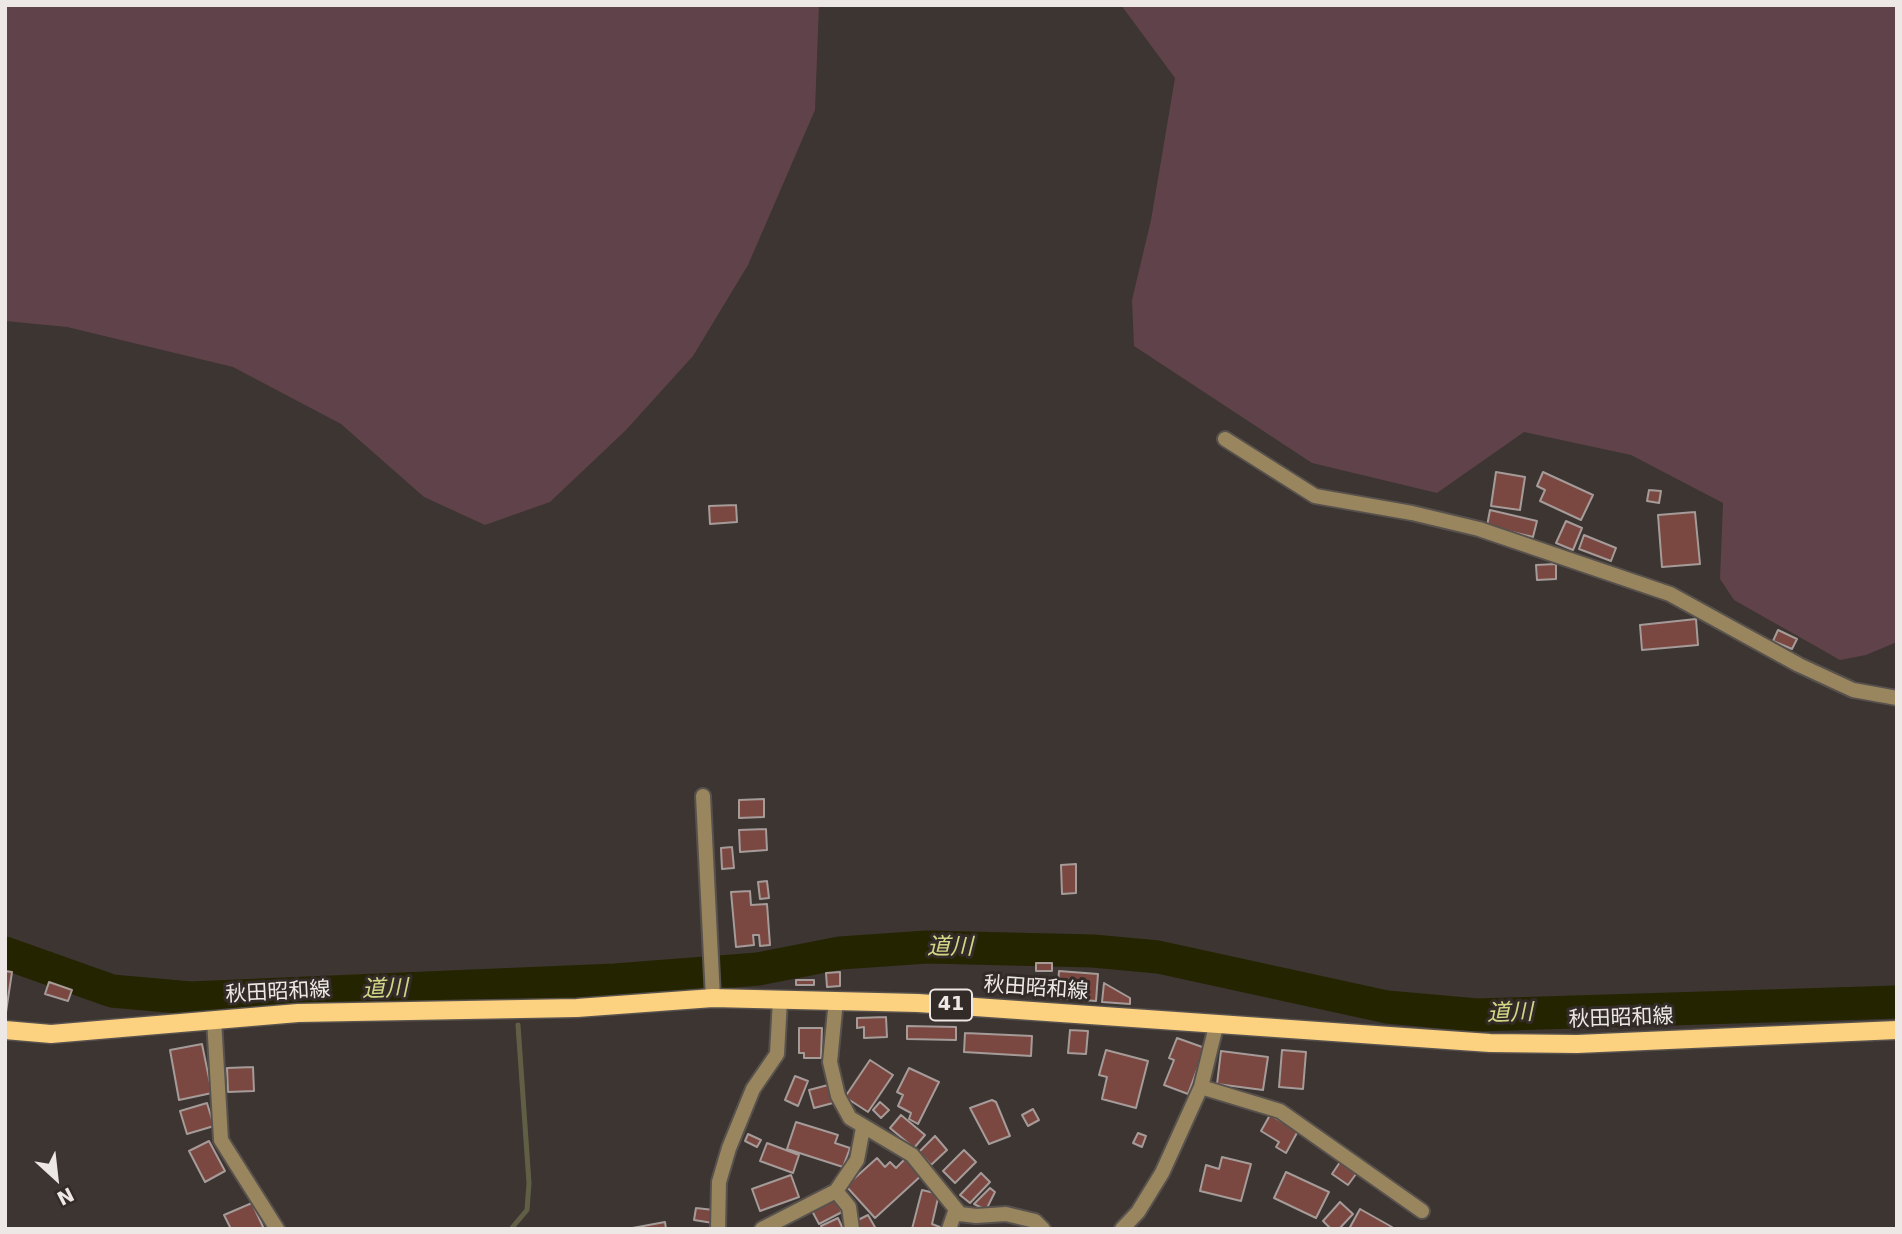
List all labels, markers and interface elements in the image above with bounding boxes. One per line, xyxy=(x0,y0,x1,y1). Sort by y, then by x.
water label: 道川 xyxy=(927,934,973,962)
street label: 秋田昭和線 xyxy=(983,973,1089,1005)
water label: 道川 xyxy=(362,975,408,1005)
street label: 秋田昭和線 xyxy=(225,978,331,1008)
road number: 41 xyxy=(930,990,972,1021)
water label: 道川 xyxy=(1487,999,1533,1029)
street label: 秋田昭和線 xyxy=(1568,1005,1674,1033)
north arrow xyxy=(21,1143,91,1213)
text: N xyxy=(53,1183,78,1210)

